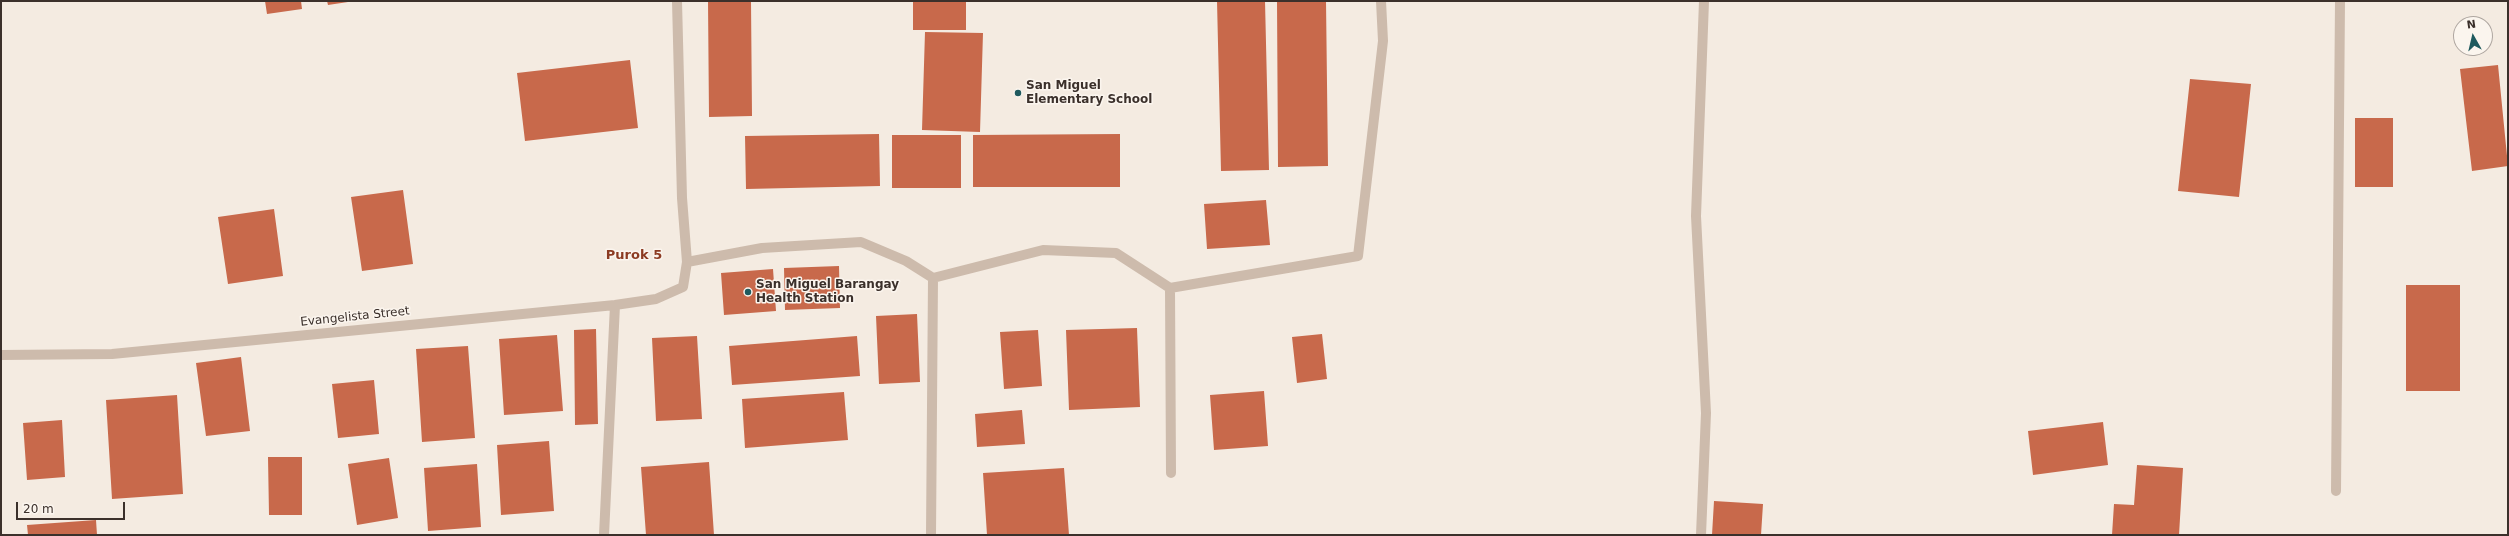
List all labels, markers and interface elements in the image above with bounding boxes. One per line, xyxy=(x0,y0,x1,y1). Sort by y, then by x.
north arrow xyxy=(2453,16,2493,56)
text: N xyxy=(2466,18,2477,32)
place label: San Miguel Elementary School xyxy=(1026,79,1152,107)
marker: San Miguel Elementary School xyxy=(1013,88,1023,98)
district label: Purok 5 xyxy=(606,248,662,264)
place label: San Miguel Barangay Health Station xyxy=(756,278,899,306)
marker: San Miguel Barangay Health Station xyxy=(743,287,753,297)
street label: Evangelista Street xyxy=(300,304,410,330)
scale bar xyxy=(18,494,127,520)
text: 20 m xyxy=(23,502,54,516)

